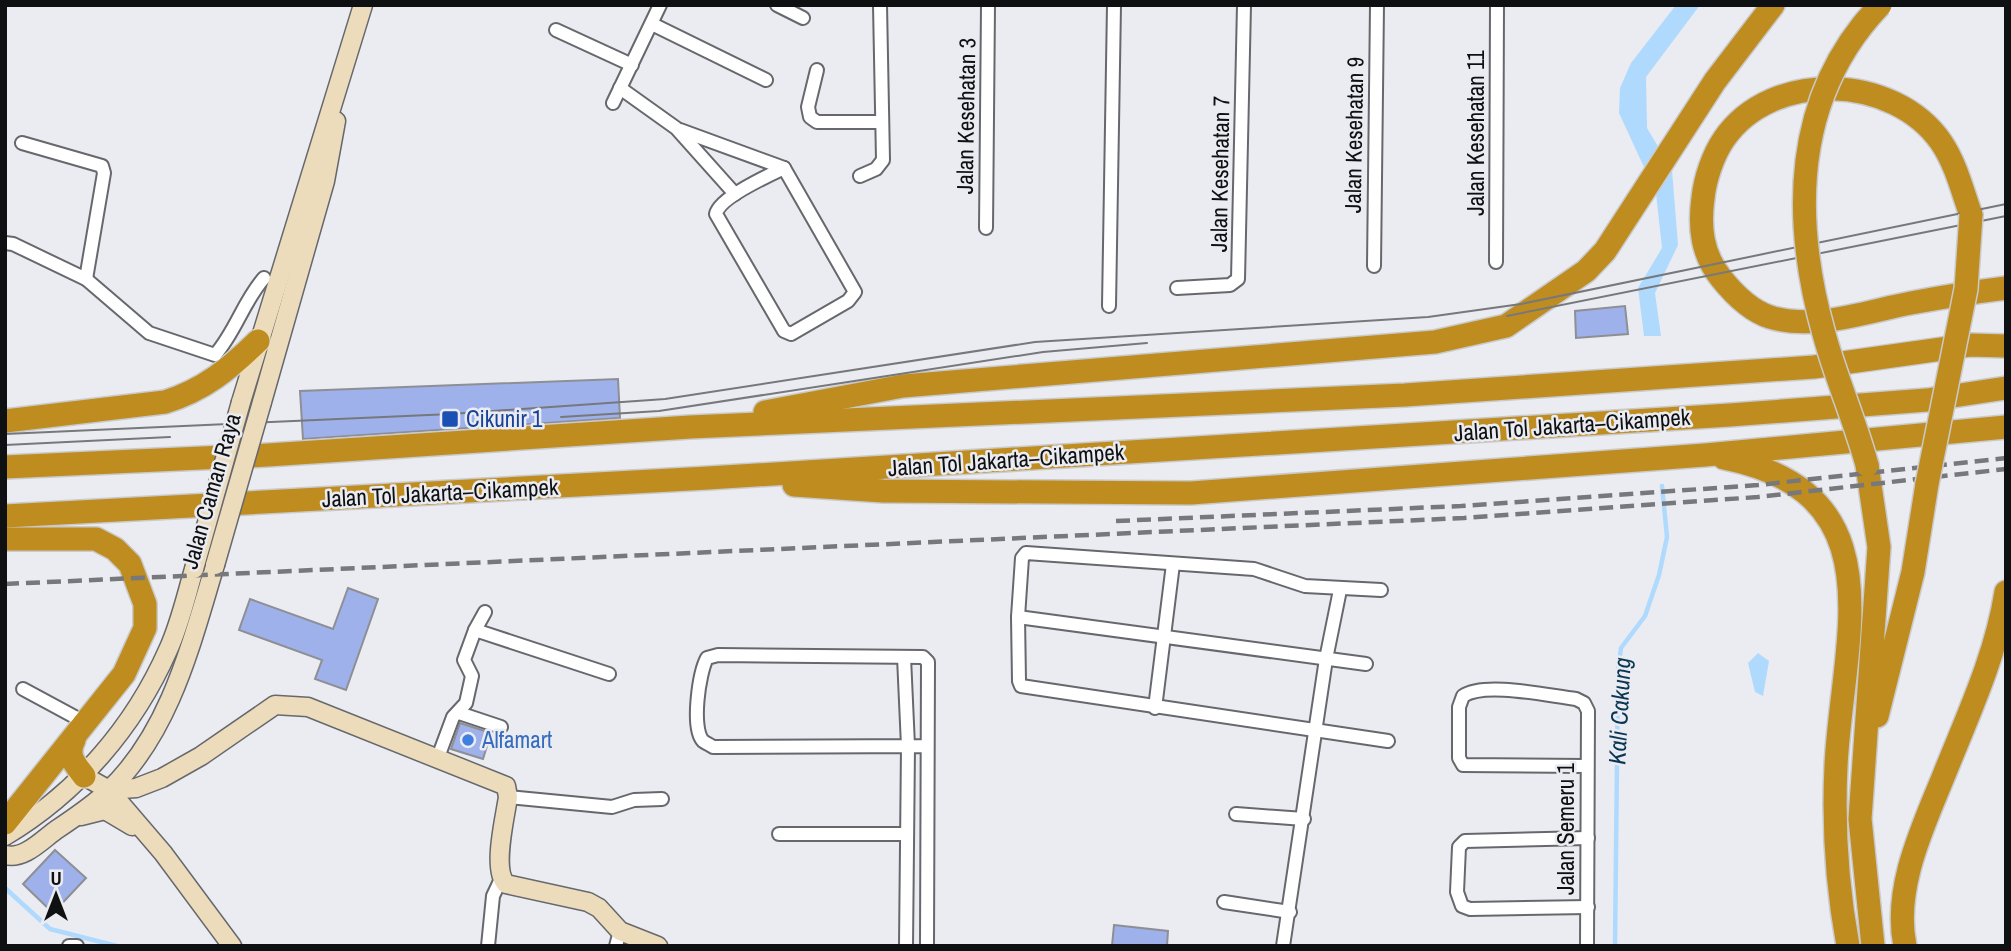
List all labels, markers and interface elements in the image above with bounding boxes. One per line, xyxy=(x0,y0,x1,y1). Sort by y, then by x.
street label: Jalan Kesehatan 3 xyxy=(949,38,982,194)
street label: Jalan Kesehatan 11 xyxy=(1460,50,1491,216)
street label: Jalan Kesehatan 9 xyxy=(1337,57,1370,213)
street label: Jalan Kesehatan 7 xyxy=(1203,96,1236,252)
street label: Jalan Tol Jakarta–Cikampek xyxy=(1453,401,1692,448)
place label: Cikunir 1 xyxy=(466,403,543,434)
street label: Jalan Caman Raya xyxy=(174,409,248,572)
marker: Cikunir 1 xyxy=(440,409,460,429)
street label: Jalan Tol Jakarta–Cikampek xyxy=(887,436,1126,483)
street label: Jalan Tol Jakarta–Cikampek xyxy=(321,471,559,514)
water label: Kali Cakung xyxy=(1600,657,1638,765)
place label: Alfamart xyxy=(481,724,552,755)
marker: Alfamart xyxy=(460,732,476,748)
street label: Jalan Semeru 1 xyxy=(1550,762,1581,895)
north arrow xyxy=(21,860,91,930)
text: U xyxy=(50,865,62,891)

